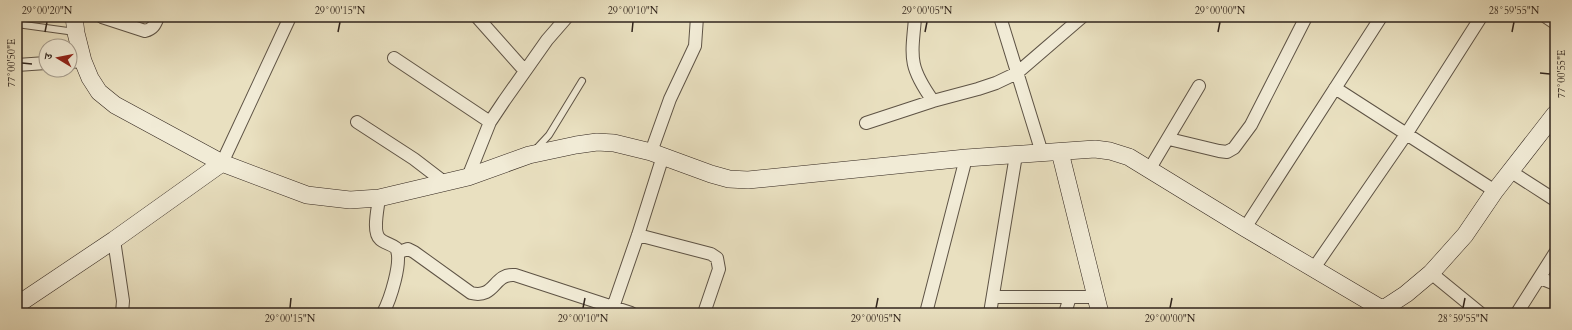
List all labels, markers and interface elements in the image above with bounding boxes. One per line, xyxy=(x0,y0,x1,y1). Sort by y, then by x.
text: 29°00'20"N xyxy=(22,4,73,18)
text: 29°00'15"N xyxy=(315,4,366,18)
text: 29°00'10"N xyxy=(608,4,659,18)
text: 29°00'05"N xyxy=(902,4,953,18)
text: 29°00'00"N xyxy=(1195,4,1246,18)
text: 28°59'55"N xyxy=(1489,4,1540,18)
north arrow xyxy=(38,38,78,78)
text: 77°00'50"E xyxy=(5,39,19,87)
text: 77°00'55"E xyxy=(1555,50,1569,98)
text: उ xyxy=(41,51,57,61)
text: 29°00'15"N xyxy=(265,312,316,326)
text: 29°00'10"N xyxy=(558,312,609,326)
text: 29°00'05"N xyxy=(851,312,902,326)
text: 29°00'00"N xyxy=(1145,312,1196,326)
text: 28°59'55"N xyxy=(1438,312,1489,326)

